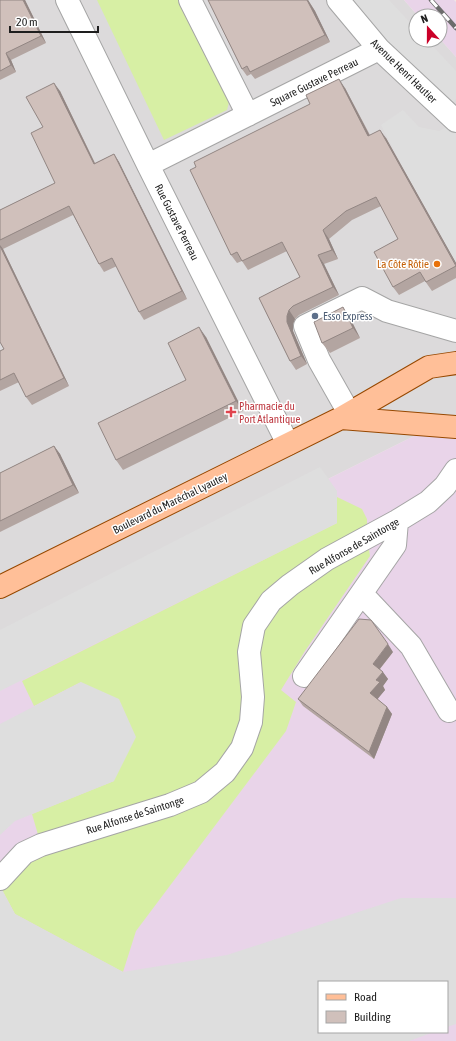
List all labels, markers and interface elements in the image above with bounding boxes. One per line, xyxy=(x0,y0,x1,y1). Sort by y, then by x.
scale bar xyxy=(10,8,98,34)
north arrow xyxy=(408,8,448,48)
text: N xyxy=(419,12,430,25)
text: 20 m xyxy=(16,15,38,29)
street label: Avenue Henri Hautier xyxy=(369,37,440,106)
street label: Square Gustave Perreau xyxy=(268,55,360,109)
street label: Rue Gustave Perreau xyxy=(153,182,201,262)
place label: La Côte Rôtie xyxy=(377,258,429,270)
marker: La Côte Rôtie xyxy=(432,259,442,269)
place label: Esso Express xyxy=(323,310,373,322)
marker: Esso Express xyxy=(310,311,320,321)
place label: Pharmacie du Port Atlantique xyxy=(239,400,300,425)
marker: Pharmacie du Port Atlantique xyxy=(226,407,236,417)
street label: Boulevard du Maréchal Lyautey xyxy=(111,470,230,536)
street label: Rue Alfonse de Saintonge xyxy=(307,515,401,577)
street label: Rue Alfonse de Saintonge xyxy=(85,794,185,836)
legend xyxy=(318,981,448,1033)
text: Road xyxy=(354,990,377,1004)
text: Building xyxy=(354,1010,392,1024)

